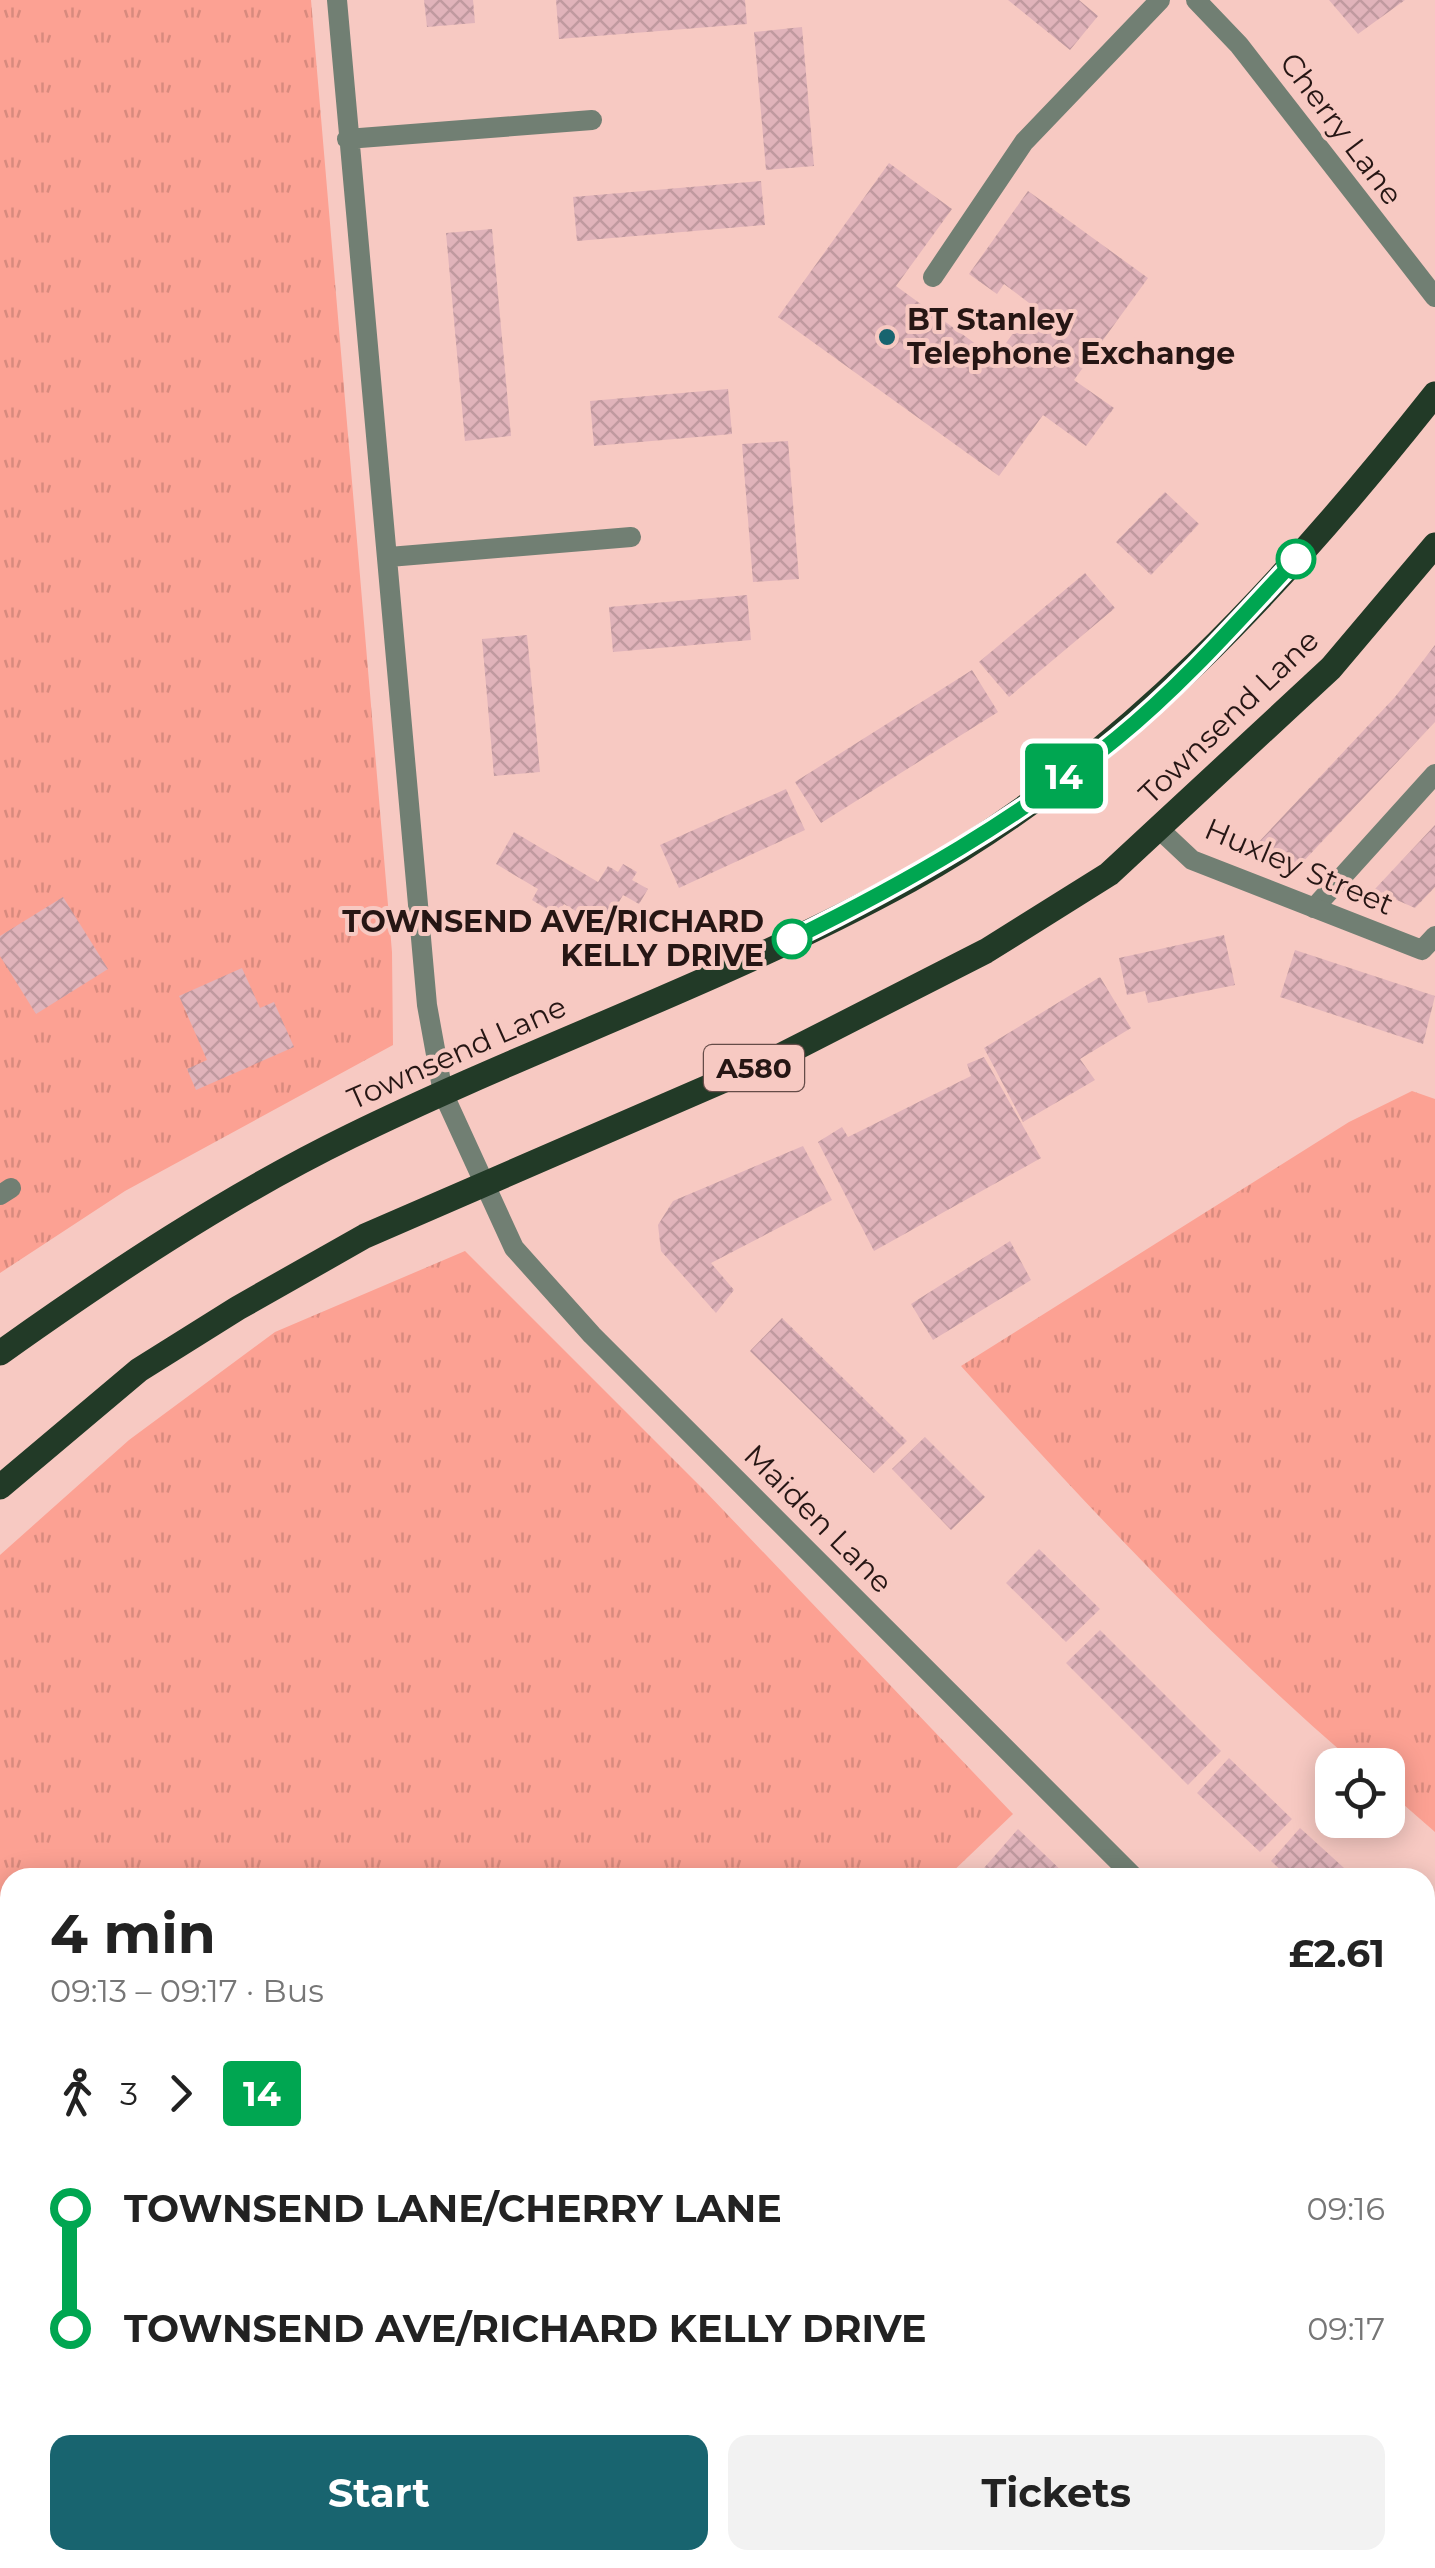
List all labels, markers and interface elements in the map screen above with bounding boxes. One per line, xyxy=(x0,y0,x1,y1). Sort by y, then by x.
street label: Cherry Lane xyxy=(1272,45,1411,212)
place label: BT Stanley Telephone Exchange xyxy=(907,301,1235,372)
marker: BT Stanley Telephone Exchange xyxy=(876,326,898,348)
unlabelled marker xyxy=(1277,540,1315,578)
street label: Townsend Lane xyxy=(1131,622,1326,812)
line badge: 14 xyxy=(1019,744,1109,808)
text: 14 xyxy=(1045,755,1083,798)
street label: Huxley Street xyxy=(1199,810,1399,923)
place label: TOWNSEND AVE/RICHARD KELLY DRIVE xyxy=(342,903,764,974)
marker: TOWNSEND AVE/RICHARD KELLY DRIVE xyxy=(773,920,811,958)
street label: Townsend Lane xyxy=(342,988,572,1117)
road number: A580 xyxy=(704,1045,804,1091)
street label: Maiden Lane xyxy=(736,1437,900,1601)
map controls xyxy=(1315,1748,1405,1838)
button: locate xyxy=(1315,1748,1405,1838)
text: 4 min xyxy=(50,1900,216,1967)
text: £2.61 xyxy=(1289,1930,1385,1977)
text: 09:13 – 09:17 · Bus xyxy=(50,1971,324,2010)
icon: walk xyxy=(50,2066,105,2121)
icon: forward xyxy=(153,2066,208,2121)
text: 14 xyxy=(243,2072,281,2115)
text: 3 xyxy=(120,2074,138,2113)
text: TOWNSEND LANE/CHERRY LANE xyxy=(124,2185,782,2232)
text: 09:16 xyxy=(1307,2189,1385,2228)
text: TOWNSEND AVE/RICHARD KELLY DRIVE xyxy=(124,2305,927,2352)
text: 09:17 xyxy=(1307,2309,1385,2348)
button: Start xyxy=(50,2435,708,2550)
button: Tickets xyxy=(728,2435,1385,2550)

